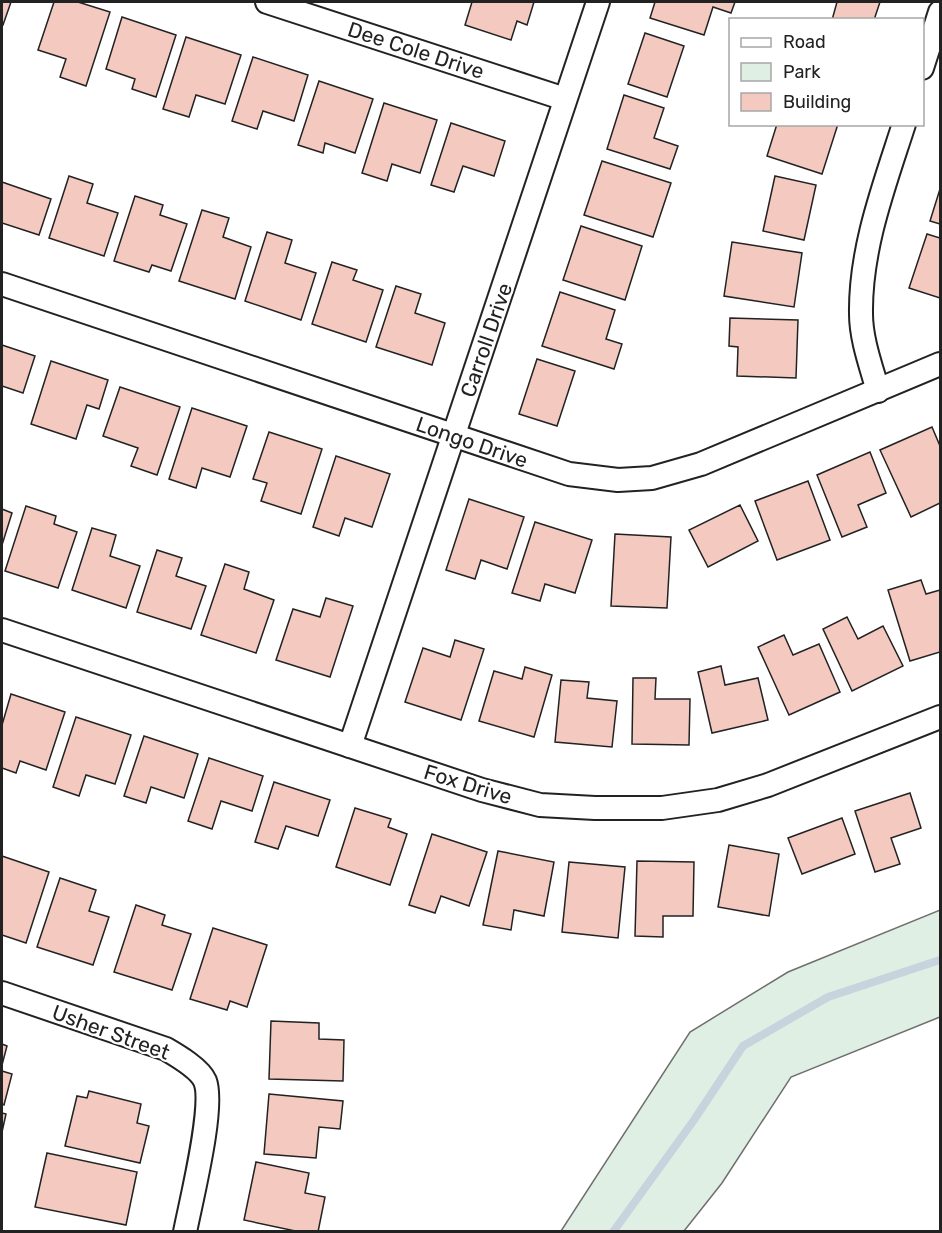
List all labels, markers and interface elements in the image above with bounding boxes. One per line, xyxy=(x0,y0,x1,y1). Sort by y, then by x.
street label: Dee Cole Drive xyxy=(345,16,487,84)
legend xyxy=(729,18,924,126)
text: Road xyxy=(783,31,826,53)
text: Park xyxy=(783,61,821,83)
text: Building xyxy=(783,91,851,113)
street label: Carroll Drive xyxy=(455,280,517,400)
street label: Longo Drive xyxy=(413,411,531,473)
street label: Fox Drive xyxy=(421,759,515,809)
street label: Usher Street xyxy=(49,999,173,1065)

